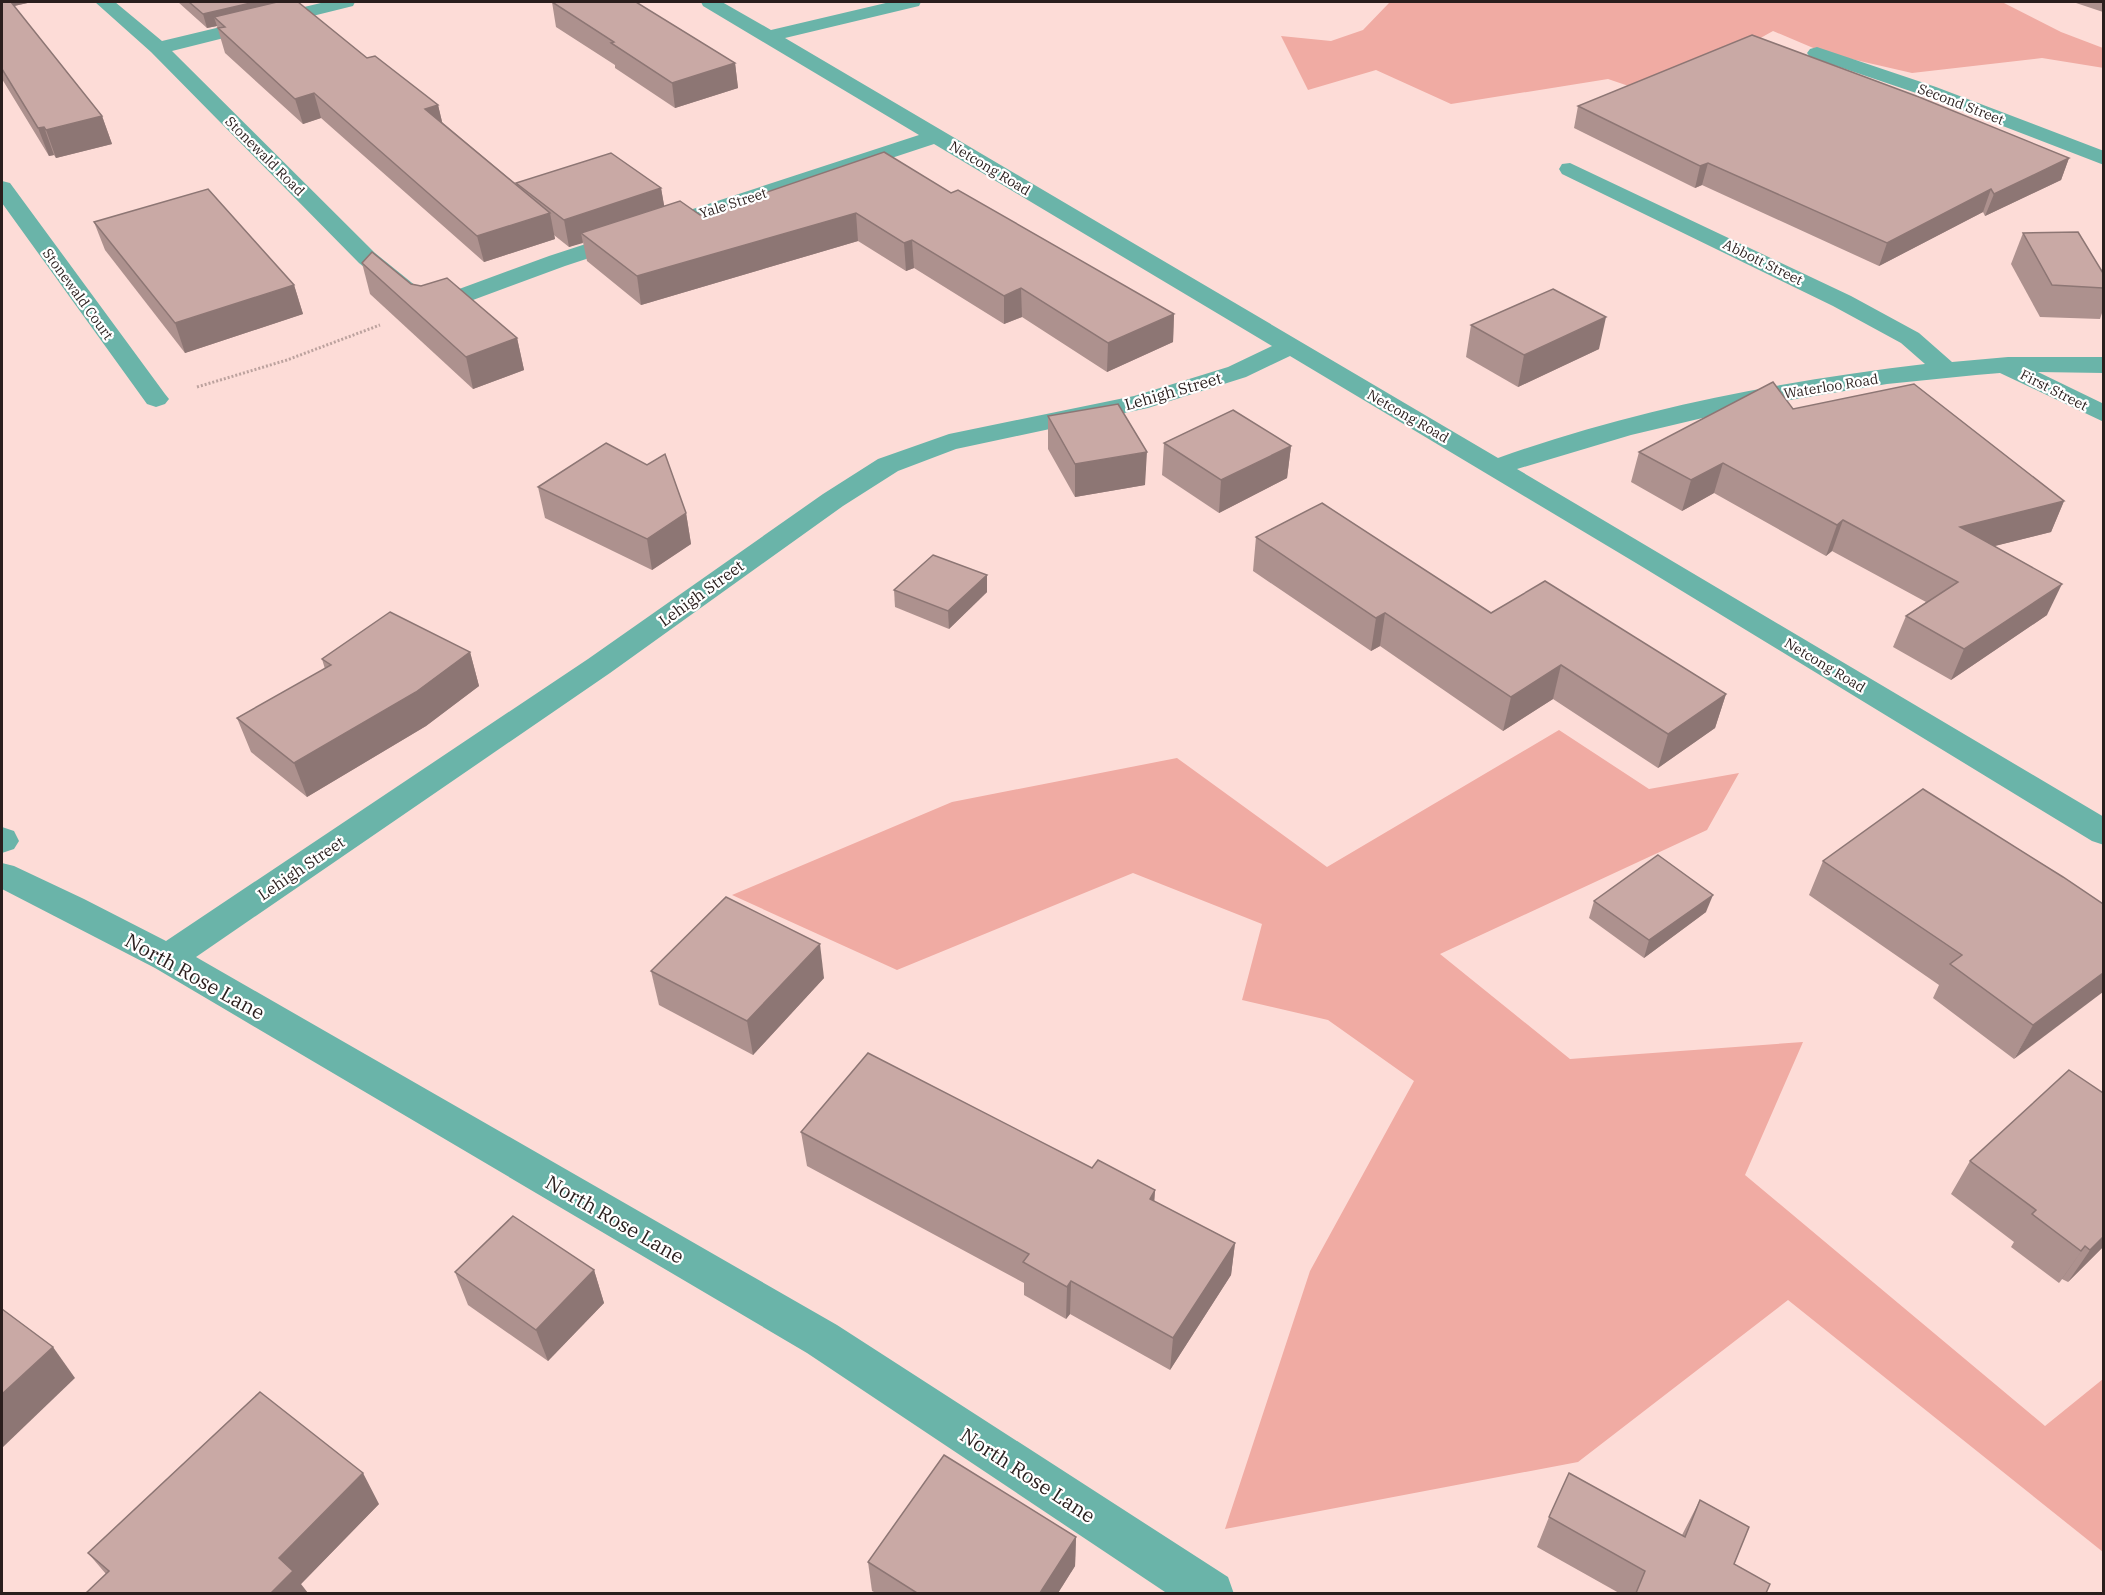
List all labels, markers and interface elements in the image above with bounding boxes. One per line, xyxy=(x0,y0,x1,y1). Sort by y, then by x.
street label: Second Street xyxy=(1915,79,2007,129)
street label: Stonewald Road xyxy=(221,112,309,200)
street label: Netcong Road xyxy=(946,137,1034,200)
street label: Yale Street xyxy=(697,184,769,222)
street label: Abbott Street xyxy=(1720,235,1806,289)
street label: Stonewald Court xyxy=(39,245,117,343)
street label: First Street xyxy=(2017,365,2091,415)
street label: Lehigh Street xyxy=(1122,367,1224,414)
street label: Waterloo Road xyxy=(1782,370,1880,402)
street label: Netcong Road xyxy=(1364,385,1453,447)
street label: Lehigh Street xyxy=(654,555,748,631)
street label: Netcong Road xyxy=(1781,634,1869,697)
street label: Lehigh Street xyxy=(254,831,349,904)
street label: North Rose Lane xyxy=(120,926,270,1026)
street label: North Rose Lane xyxy=(541,1168,689,1270)
street label: North Rose Lane xyxy=(955,1421,1101,1529)

